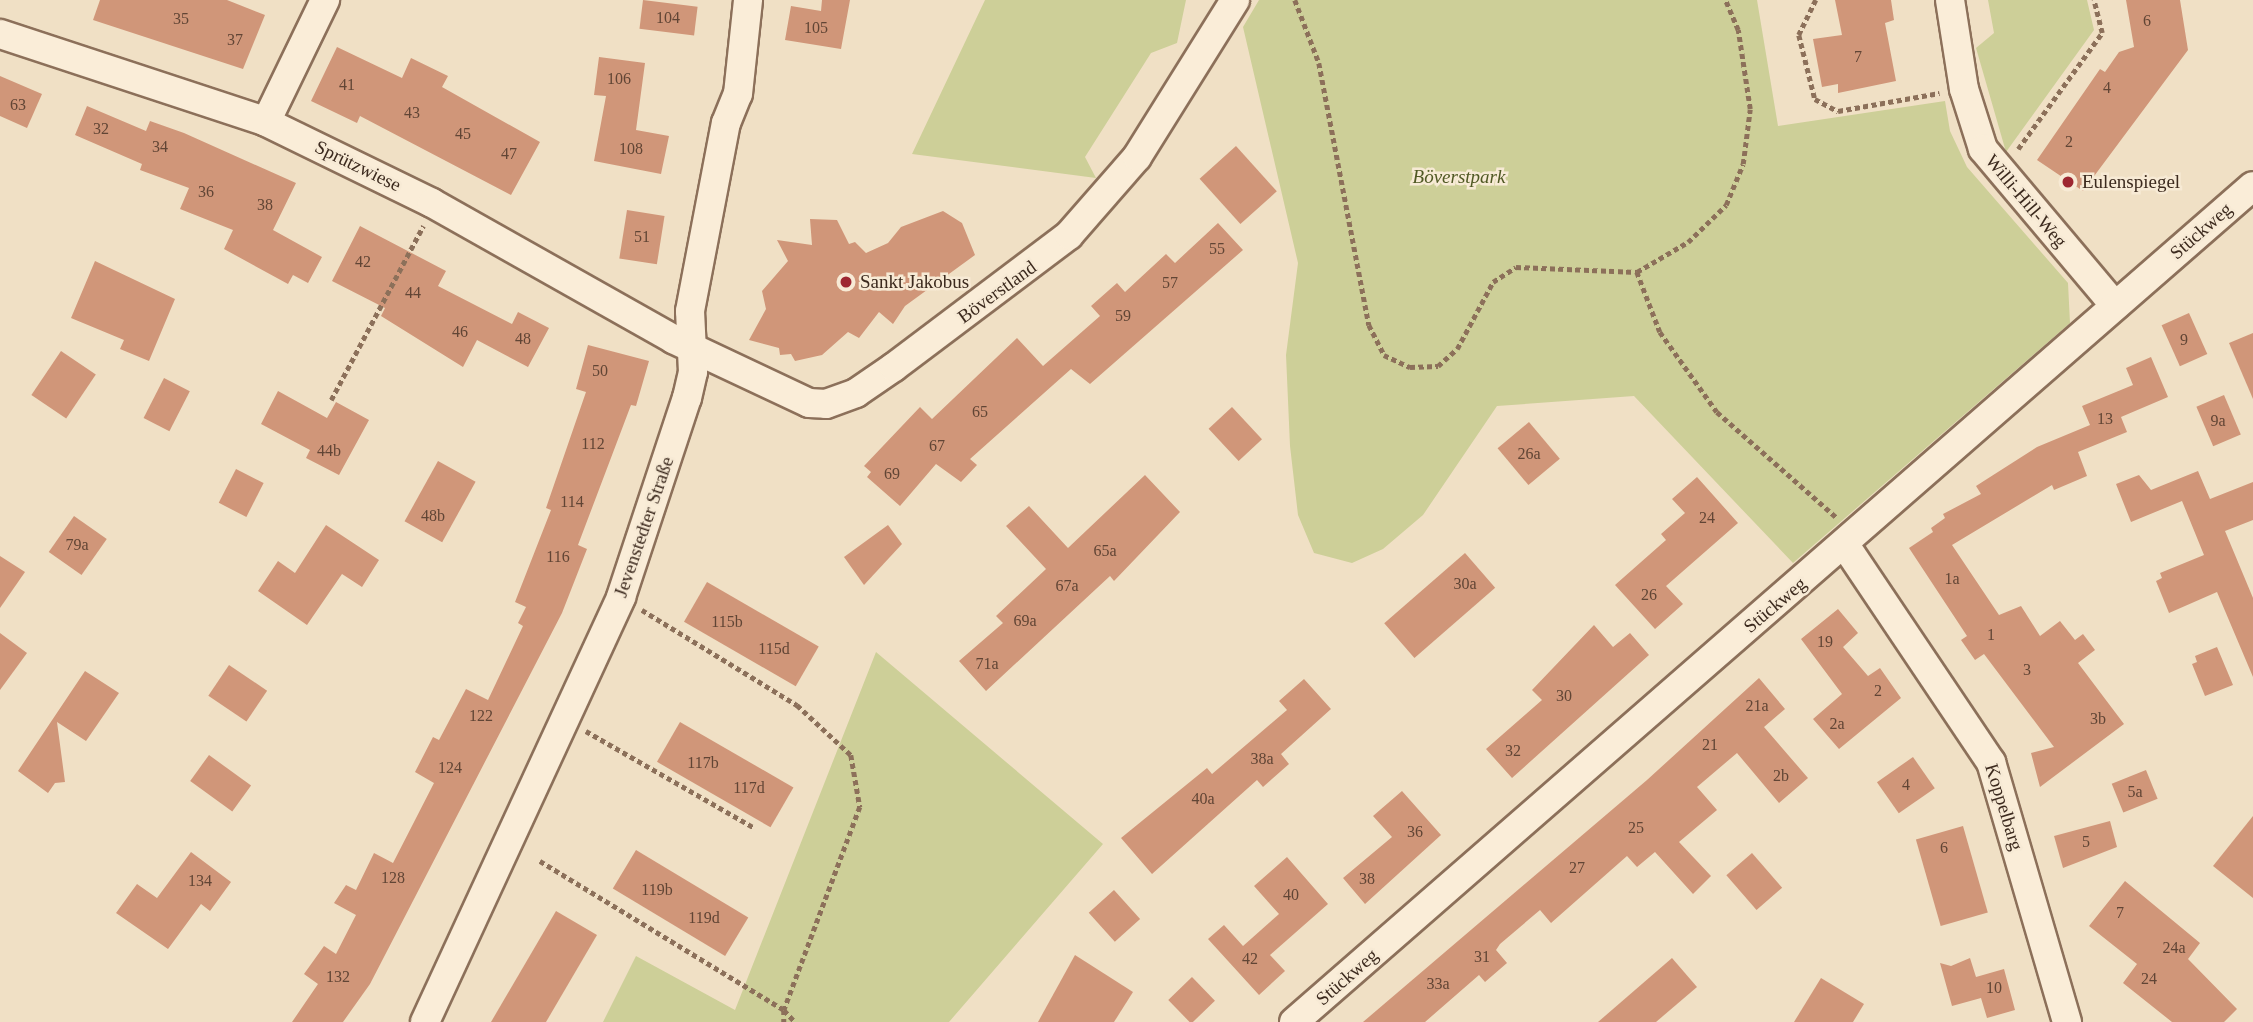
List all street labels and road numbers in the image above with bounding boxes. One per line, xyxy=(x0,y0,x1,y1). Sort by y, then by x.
street label: Sprützwiese xyxy=(311,135,405,197)
street label: Willi-Hill-Weg xyxy=(1980,150,2072,252)
street label: Stückweg xyxy=(2165,198,2237,264)
street label: Böverstland xyxy=(953,256,1041,328)
street label: Jevenstedter Straße xyxy=(609,454,679,600)
street label: Stückweg xyxy=(1739,572,1811,638)
street label: Koppelbarg xyxy=(1980,761,2028,853)
street label: Stückweg xyxy=(1311,944,1383,1010)

